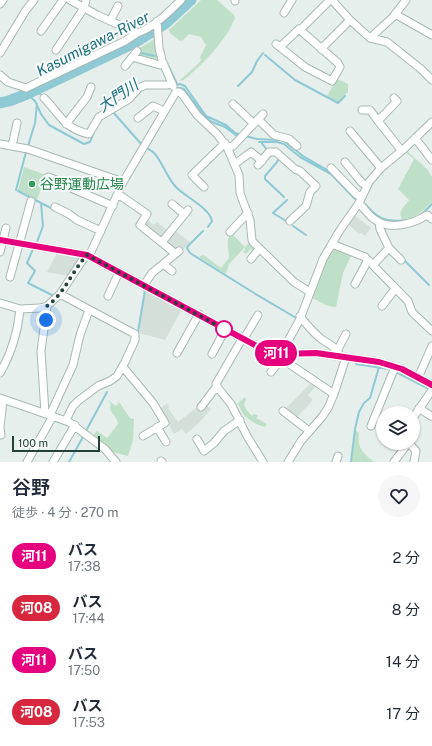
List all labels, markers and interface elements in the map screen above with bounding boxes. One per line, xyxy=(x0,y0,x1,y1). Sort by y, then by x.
water label: Kasumigawa-River xyxy=(33,8,152,79)
water label: 大門川 xyxy=(94,75,143,115)
place label: 谷野運動広場 xyxy=(40,176,124,192)
marker: 谷野運動広場 xyxy=(27,179,37,189)
your location xyxy=(36,310,56,330)
unlabelled marker xyxy=(215,320,233,338)
line badge: 河11 xyxy=(253,340,299,366)
text: 河11 xyxy=(263,345,289,361)
map controls xyxy=(376,406,420,450)
button: layers xyxy=(376,406,420,450)
scale bar xyxy=(12,434,100,453)
text: 100 m xyxy=(18,437,48,449)
button: heart xyxy=(378,475,420,517)
text: 谷野 xyxy=(12,476,50,498)
text: 徒歩 · 4 分 · 270 m xyxy=(12,505,118,520)
text: バス xyxy=(68,541,98,558)
text: 河11 xyxy=(21,548,47,564)
text: 2 分 xyxy=(392,549,420,566)
text: 17:38 xyxy=(68,559,101,574)
text: バス xyxy=(72,593,102,610)
text: 河08 xyxy=(20,600,52,616)
text: 8 分 xyxy=(392,601,420,618)
text: 17:44 xyxy=(72,611,105,626)
text: バス xyxy=(68,645,98,662)
text: 河11 xyxy=(21,652,47,668)
text: 14 分 xyxy=(386,653,420,670)
text: 17:50 xyxy=(68,663,100,678)
text: バス xyxy=(72,697,102,714)
text: 河08 xyxy=(20,704,52,720)
text: 17 分 xyxy=(386,705,420,722)
text: 17:53 xyxy=(72,715,105,730)

